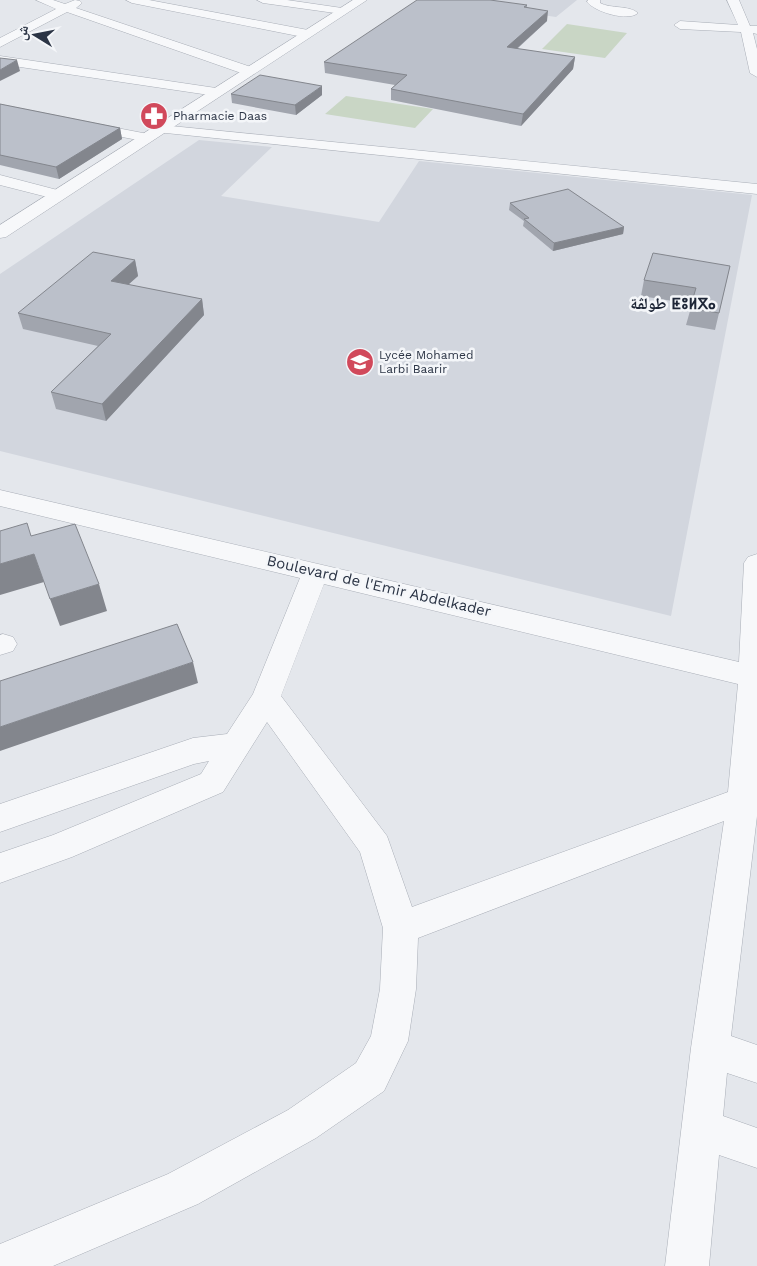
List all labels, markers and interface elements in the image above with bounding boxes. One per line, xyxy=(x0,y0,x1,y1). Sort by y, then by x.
north arrow xyxy=(10,10,60,60)
text: ش xyxy=(13,24,32,42)
pharmacy icon: Pharmacie Daas xyxy=(139,101,169,131)
place label: Pharmacie Daas xyxy=(173,109,267,123)
district label: طولڤة ⵟⵓⵍⴳⴰ xyxy=(630,294,716,313)
school or university icon: Lycée Mohamed Larbi Baarir xyxy=(345,347,375,377)
place label: Lycée Mohamed Larbi Baarir xyxy=(379,348,473,376)
street label: Boulevard de l'Emir Abdelkader xyxy=(265,551,493,621)

